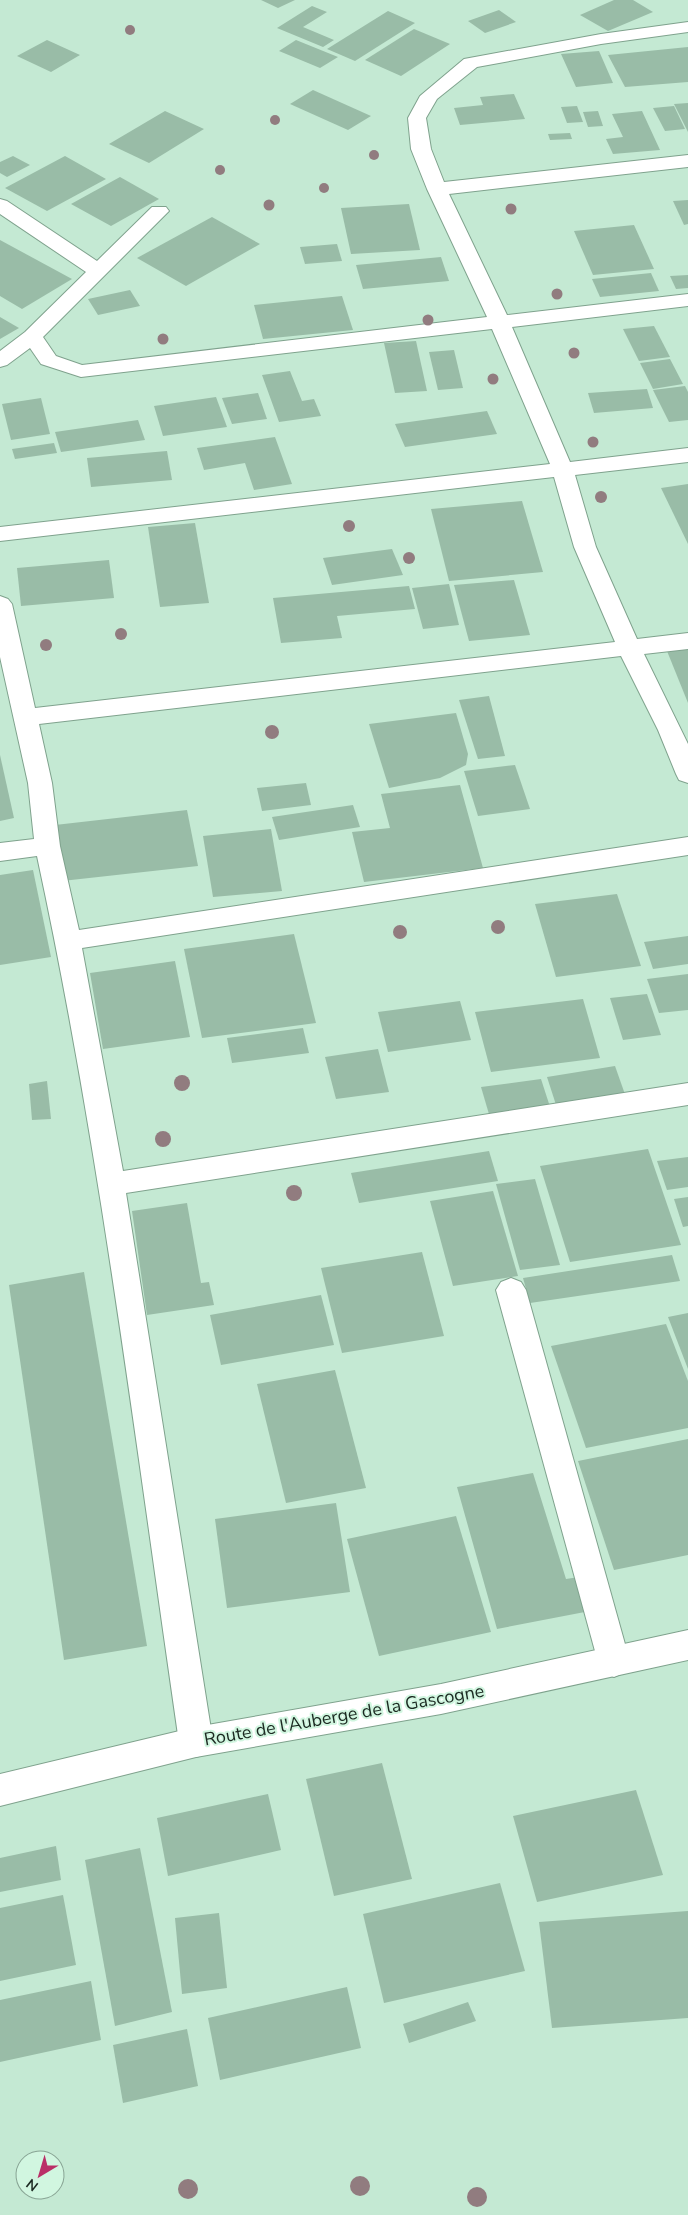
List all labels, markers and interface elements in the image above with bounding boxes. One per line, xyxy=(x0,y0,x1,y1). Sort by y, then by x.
street label: Route de l'Auberge de la Gascogne xyxy=(202,1679,486,1751)
north arrow xyxy=(15,2150,65,2200)
text: N xyxy=(22,2174,42,2196)

